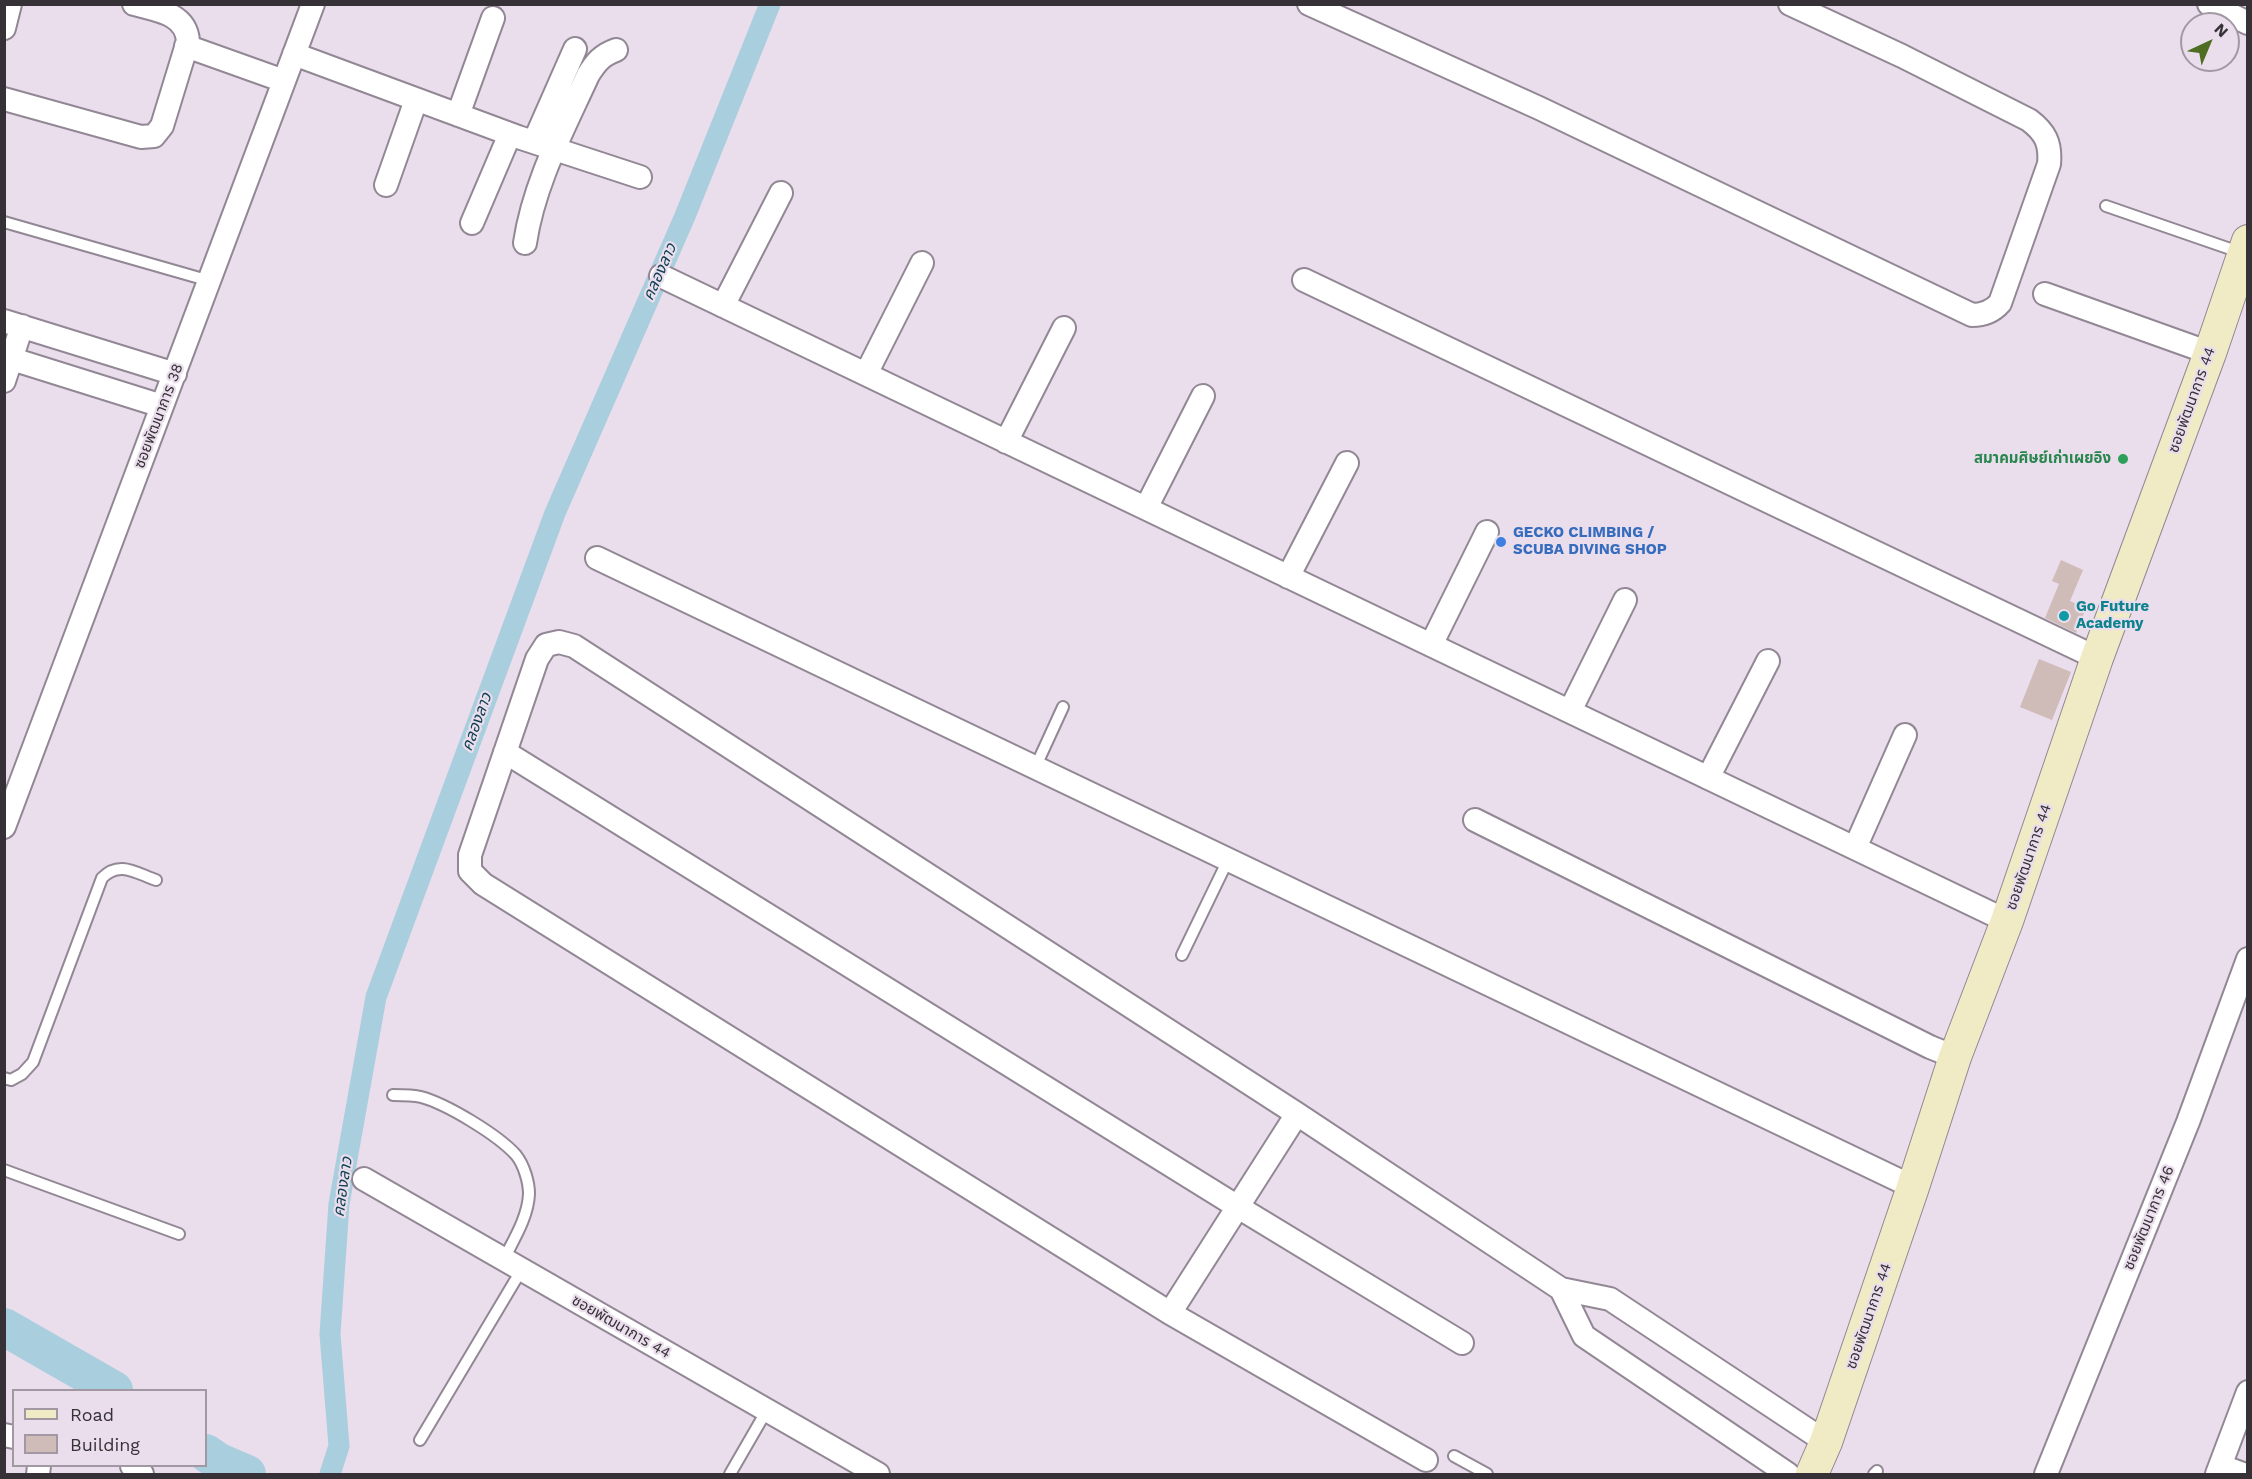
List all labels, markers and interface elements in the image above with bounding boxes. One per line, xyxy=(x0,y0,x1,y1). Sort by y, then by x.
north arrow xyxy=(2180,12,2240,72)
text: N xyxy=(2211,19,2232,41)
water label: คลองลาว xyxy=(639,241,681,303)
street label: ซอยพัฒนาการ 44 xyxy=(2165,345,2219,455)
street label: ซอยพัฒนาการ 38 xyxy=(131,361,187,471)
place label: สมาคมศิษย์เก่าเผยอิง xyxy=(1974,450,2111,468)
marker: สมาคมศิษย์เก่าเผยอิง xyxy=(2116,452,2130,466)
place label: GECKO CLIMBING / SCUBA DIVING SHOP xyxy=(1513,524,1667,559)
marker: GECKO CLIMBING / SCUBA DIVING SHOP xyxy=(1494,535,1508,549)
place label: Go Future Academy xyxy=(2076,598,2149,633)
marker: Go Future Academy xyxy=(2057,609,2071,623)
water label: คลองลาว xyxy=(458,690,496,754)
street label: ซอยพัฒนาการ 44 xyxy=(2002,802,2056,912)
water label: คลองลาว xyxy=(329,1156,357,1218)
street label: ซอยพัฒนาการ 46 xyxy=(2120,1163,2178,1273)
street label: ซอยพัฒนาการ 44 xyxy=(1842,1261,1896,1371)
street label: ซอยพัฒนาการ 44 xyxy=(568,1291,674,1363)
legend xyxy=(12,1389,207,1467)
text: Road xyxy=(70,1404,114,1425)
text: Building xyxy=(70,1434,140,1455)

